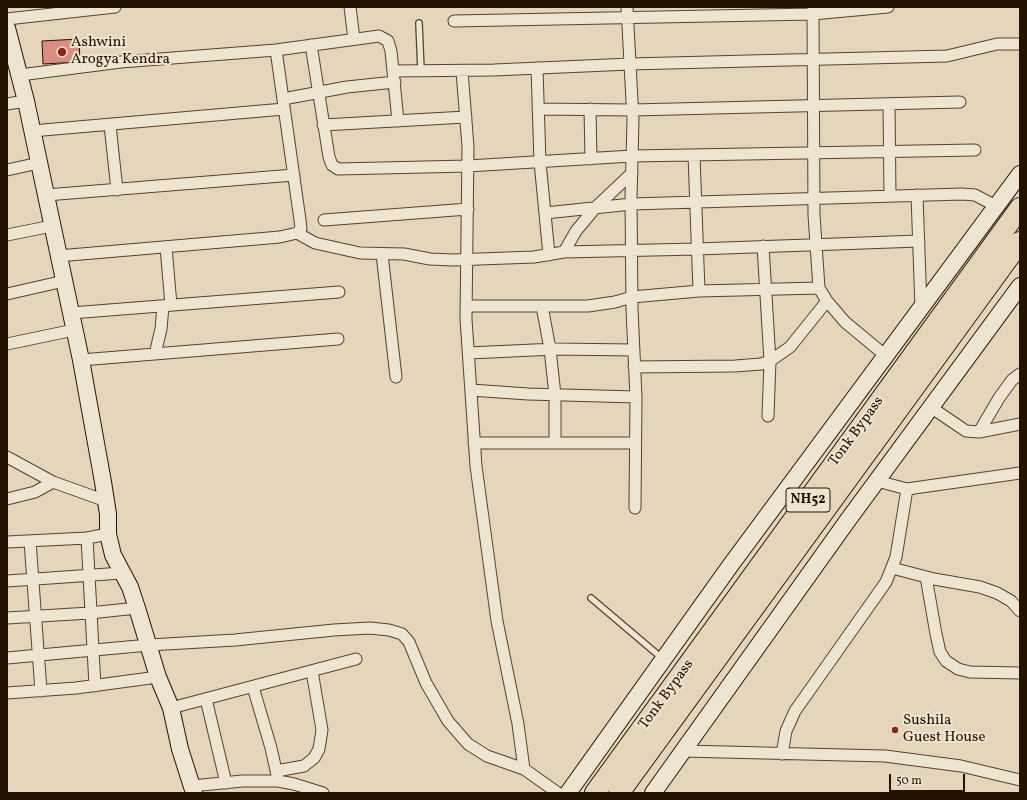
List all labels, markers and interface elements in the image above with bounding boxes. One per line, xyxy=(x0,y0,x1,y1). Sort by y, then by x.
place label: Ashwini Arogya Kendra xyxy=(71,34,170,69)
marker: Ashwini Arogya Kendra xyxy=(56,46,68,58)
street label: Tonk Bypass xyxy=(826,393,888,471)
road number: NH52 xyxy=(786,488,830,512)
street label: Tonk Bypass xyxy=(636,656,698,734)
place label: Sushila Guest House xyxy=(903,712,985,747)
marker: Sushila Guest House xyxy=(890,725,900,735)
scale bar xyxy=(891,766,967,792)
text: 50 m xyxy=(896,773,922,789)

